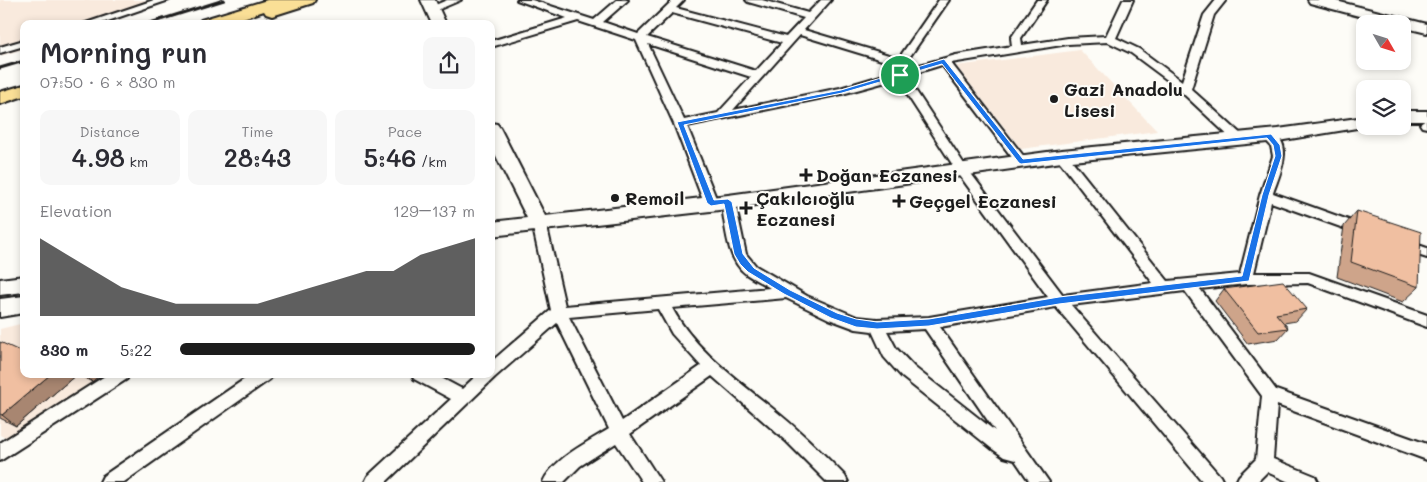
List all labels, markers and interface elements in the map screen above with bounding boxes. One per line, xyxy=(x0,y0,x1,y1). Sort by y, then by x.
north arrow xyxy=(1356,15,1411,70)
map controls xyxy=(1356,15,1411,135)
text: Morning run xyxy=(40,34,207,70)
button: share xyxy=(423,37,475,89)
pin xyxy=(879,54,921,96)
icon: arrive xyxy=(886,61,914,89)
text: 07:50 · 6 × 830 m xyxy=(40,71,176,92)
place label: Gazi Anadolu Lisesi xyxy=(1064,77,1183,122)
button: layers xyxy=(1356,80,1411,135)
marker: Gazi Anadolu Lisesi xyxy=(1048,93,1060,105)
text: Distance xyxy=(80,122,140,141)
text: Time xyxy=(242,122,273,141)
text: Pace xyxy=(388,122,422,141)
text: 4.98 xyxy=(72,141,125,173)
text: 28:43 xyxy=(224,141,291,173)
text: 5:46 xyxy=(363,141,416,173)
text: km xyxy=(125,152,148,171)
text: /km xyxy=(416,152,447,171)
place label: Doğan Eczanesi xyxy=(816,163,958,187)
marker: Doğan Eczanesi xyxy=(800,169,812,181)
place label: Remoil xyxy=(625,186,684,210)
place label: Çakılcıoğlu Eczanesi xyxy=(756,186,855,231)
place label: Geçgel Eczanesi xyxy=(909,189,1057,213)
marker: Remoil xyxy=(609,192,621,204)
marker: Geçgel Eczanesi xyxy=(893,195,905,207)
text: Elevation xyxy=(40,200,112,221)
text: 129–137 m xyxy=(393,200,475,221)
marker: Çakılcıoğlu Eczanesi xyxy=(740,202,752,214)
text: 830 m xyxy=(40,339,88,360)
text: 5:22 xyxy=(120,339,152,360)

